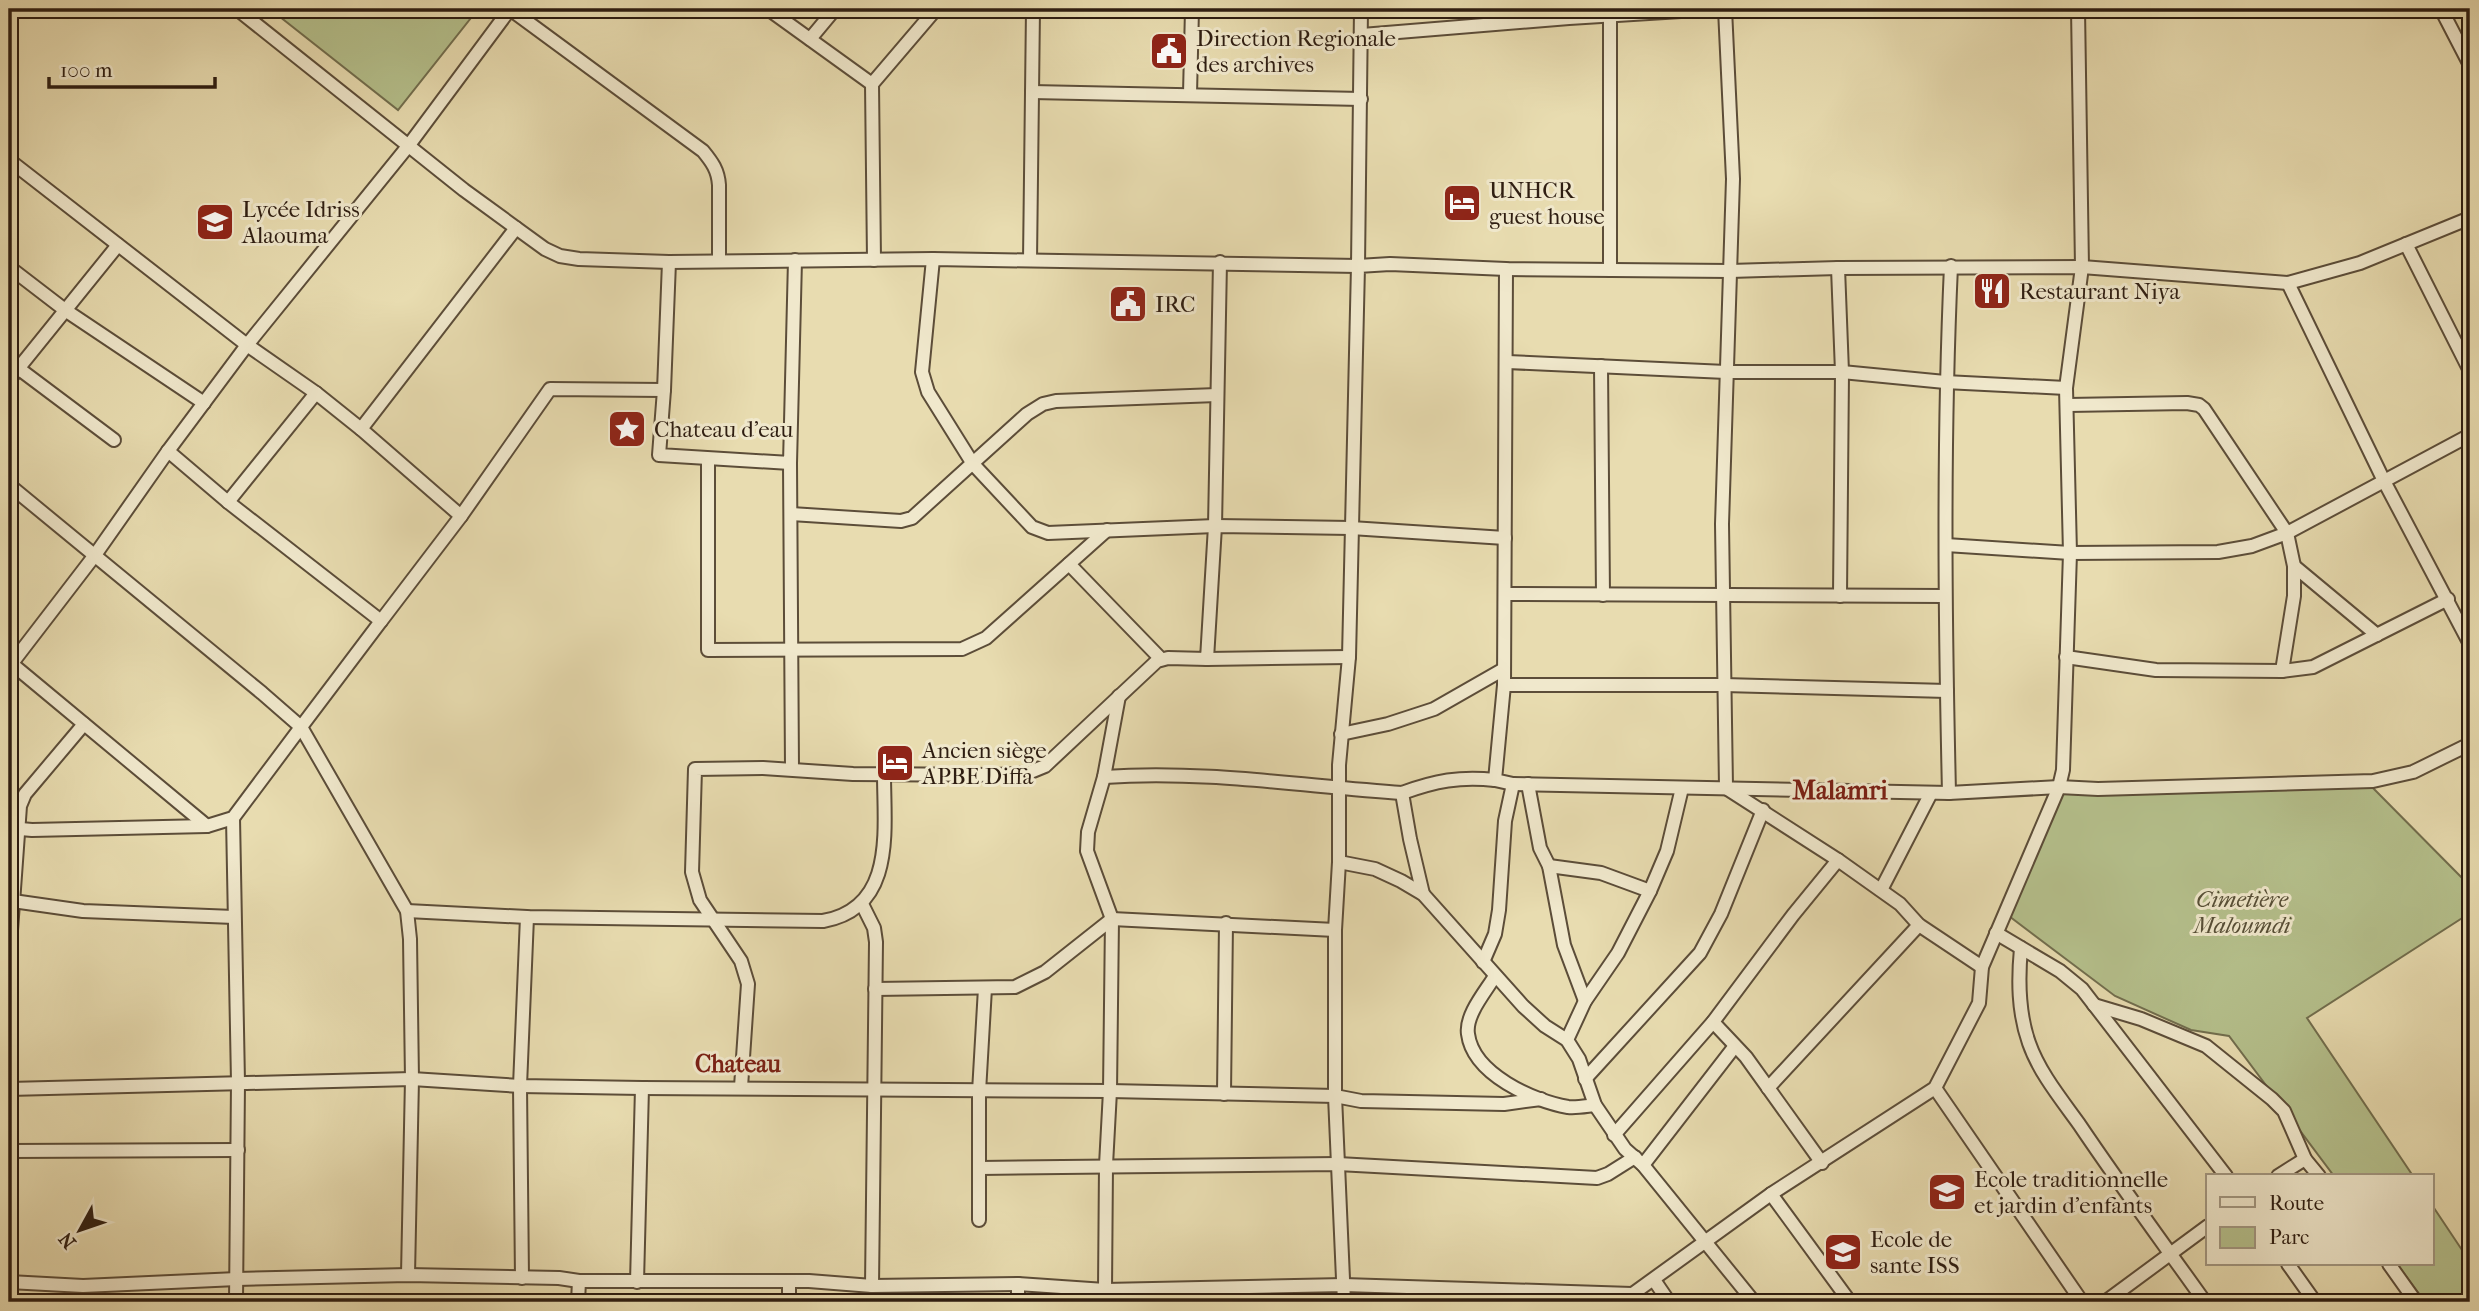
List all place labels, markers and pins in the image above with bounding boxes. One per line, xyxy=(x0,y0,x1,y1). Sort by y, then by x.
place label: Direction Regionale des archives xyxy=(1196,25,1396,78)
public building icon: Direction Regionale des archives xyxy=(1148,30,1190,72)
place label: UNHCR guest house xyxy=(1489,177,1605,230)
hotel icon: UNHCR guest house xyxy=(1441,182,1483,224)
place label: Lycée Idriss Alaouma xyxy=(241,196,360,249)
school or university icon: Lycée Idriss Alaouma xyxy=(194,201,236,243)
restaurant icon: Restaurant Niya xyxy=(1971,270,2013,312)
place label: Restaurant Niya xyxy=(2019,278,2180,305)
public building icon: IRC xyxy=(1107,283,1149,325)
place label: IRC xyxy=(1155,291,1196,318)
place icon: Chateau d'eau xyxy=(606,408,648,450)
place label: Chateau d'eau xyxy=(654,416,793,443)
place label: Ancien siège APBE Diffa xyxy=(921,737,1047,790)
hotel icon: Ancien siège APBE Diffa xyxy=(874,742,916,784)
place label: Ecole traditionnelle et jardin d'enfants xyxy=(1974,1166,2168,1219)
school or university icon: Ecole traditionnelle et jardin d'enfants xyxy=(1926,1171,1968,1213)
place label: Ecole de sante ISS xyxy=(1870,1226,1960,1279)
school or university icon: Ecole de sante ISS xyxy=(1822,1231,1864,1273)

